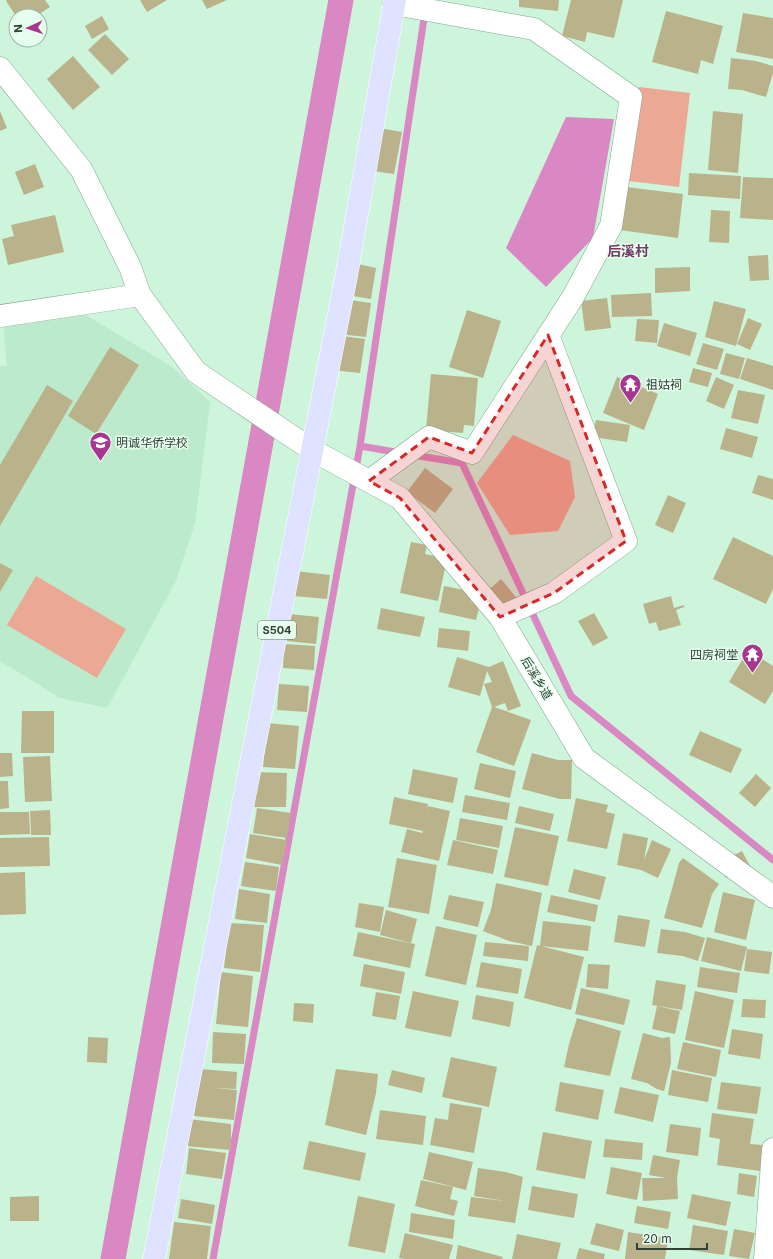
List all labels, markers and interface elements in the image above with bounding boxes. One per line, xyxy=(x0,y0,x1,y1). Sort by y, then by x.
north arrow xyxy=(8,8,48,48)
text: N xyxy=(11,24,25,33)
district label: 后溪村 xyxy=(607,242,649,259)
temple icon: 祖姑祠 xyxy=(617,371,643,404)
place label: 祖姑祠 xyxy=(646,377,682,392)
school or university icon: 明诚华侨学校 xyxy=(88,429,114,462)
place label: 明诚华侨学校 xyxy=(116,435,188,450)
road number: S504 xyxy=(258,621,296,639)
temple icon: 四房祠堂 xyxy=(740,641,766,674)
place label: 四房祠堂 xyxy=(690,647,738,662)
street label: 后溪乡道 xyxy=(518,654,556,702)
scale bar xyxy=(637,1225,707,1251)
text: 20 m xyxy=(643,1231,672,1246)

